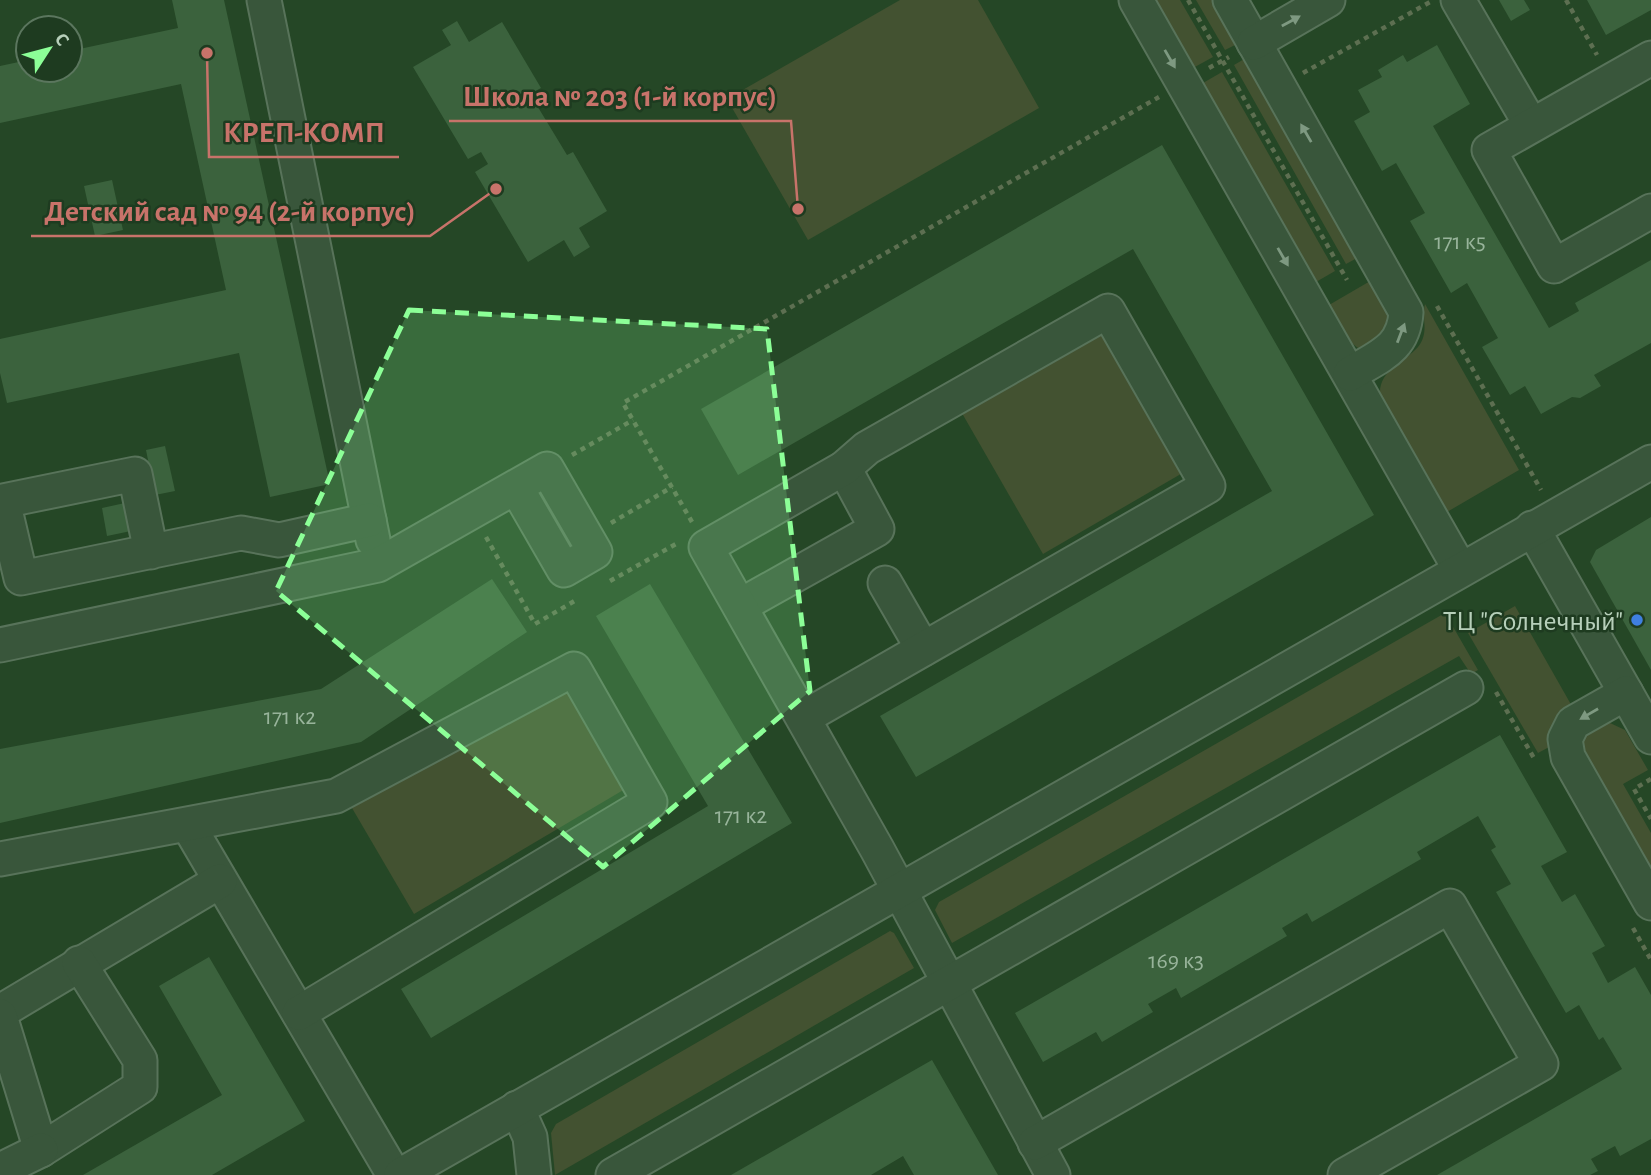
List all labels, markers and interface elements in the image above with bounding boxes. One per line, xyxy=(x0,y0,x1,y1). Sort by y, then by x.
north arrow xyxy=(14,14,84,84)
one-way arrow xyxy=(1281,15,1301,27)
text: С xyxy=(51,30,72,50)
one-way arrow xyxy=(1164,50,1176,69)
callout: Школа № 203 (1-й корпус) xyxy=(449,70,791,121)
text: Школа № 203 (1-й корпус) xyxy=(463,82,777,112)
callout: КРЕП-КОМП xyxy=(209,106,399,157)
text: КРЕП-КОМП xyxy=(223,118,385,148)
one-way arrow xyxy=(1300,123,1312,143)
callout: Детский сад № 94 (2-й корпус) xyxy=(31,185,430,236)
text: Детский сад № 94 (2-й корпус) xyxy=(44,197,416,227)
house number: 171 к5 xyxy=(1434,230,1486,254)
one-way arrow xyxy=(1277,247,1289,266)
one-way arrow xyxy=(1396,322,1407,343)
place label: ТЦ "Солнечный" xyxy=(1443,608,1623,636)
marker: ТЦ "Солнечный" xyxy=(1629,612,1645,628)
house number: 171 к2 xyxy=(264,705,316,729)
one-way arrow xyxy=(1580,708,1599,720)
house number: 171 к2 xyxy=(715,804,767,828)
house number: 169 к3 xyxy=(1148,949,1204,973)

